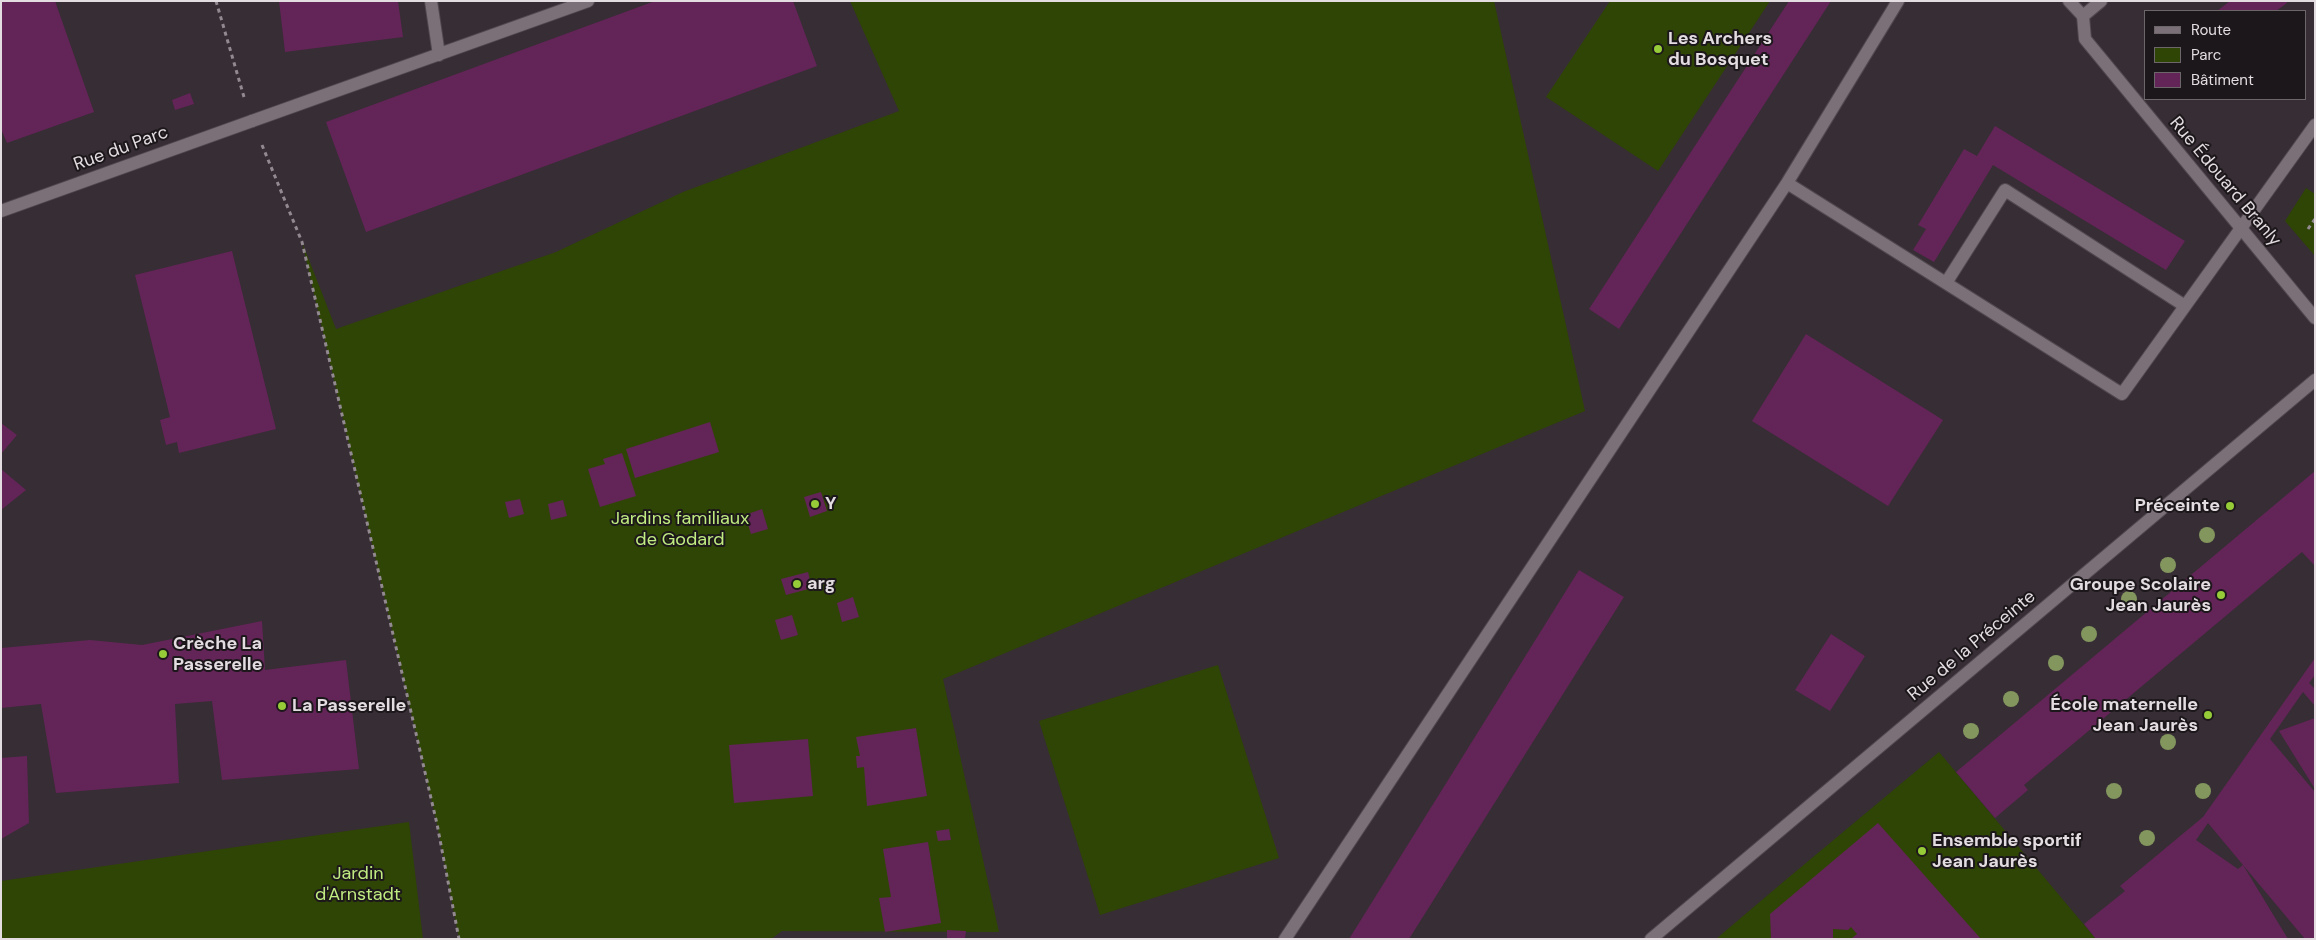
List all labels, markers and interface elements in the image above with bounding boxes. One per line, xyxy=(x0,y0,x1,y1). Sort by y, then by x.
legend xyxy=(2144,10,2306,100)
text: Route xyxy=(2191,20,2231,40)
place label: Les Archers du Bosquet xyxy=(1668,28,1772,70)
marker: Les Archers du Bosquet xyxy=(1652,43,1664,55)
text: Parc xyxy=(2191,45,2221,65)
text: Bâtiment xyxy=(2191,70,2254,90)
street label: Rue Édouard Branly xyxy=(2165,113,2285,251)
street label: Rue du Parc xyxy=(71,122,171,176)
place label: Y xyxy=(825,493,836,515)
place label: Préceinte xyxy=(2135,495,2220,517)
marker: Y xyxy=(809,498,821,510)
marker: Préceinte xyxy=(2224,500,2236,512)
park label: Jardins familiaux de Godard xyxy=(611,508,749,550)
place label: arg xyxy=(807,573,835,595)
place label: Groupe Scolaire Jean Jaurès xyxy=(2070,574,2211,616)
marker: arg xyxy=(791,578,803,590)
street label: Rue de la Préceinte xyxy=(1904,586,2040,706)
marker: Groupe Scolaire Jean Jaurès xyxy=(2215,589,2227,601)
place label: Crèche La Passerelle xyxy=(173,633,262,676)
marker: Crèche La Passerelle xyxy=(157,648,169,660)
place label: École maternelle Jean Jaurès xyxy=(2050,694,2198,736)
place label: La Passerelle xyxy=(292,695,406,717)
marker: La Passerelle xyxy=(276,700,288,712)
marker: École maternelle Jean Jaurès xyxy=(2202,709,2214,721)
place label: Ensemble sportif Jean Jaurès xyxy=(1932,830,2082,872)
marker: Ensemble sportif Jean Jaurès xyxy=(1916,845,1928,857)
park label: Jardin d'Arnstadt xyxy=(315,863,401,906)

